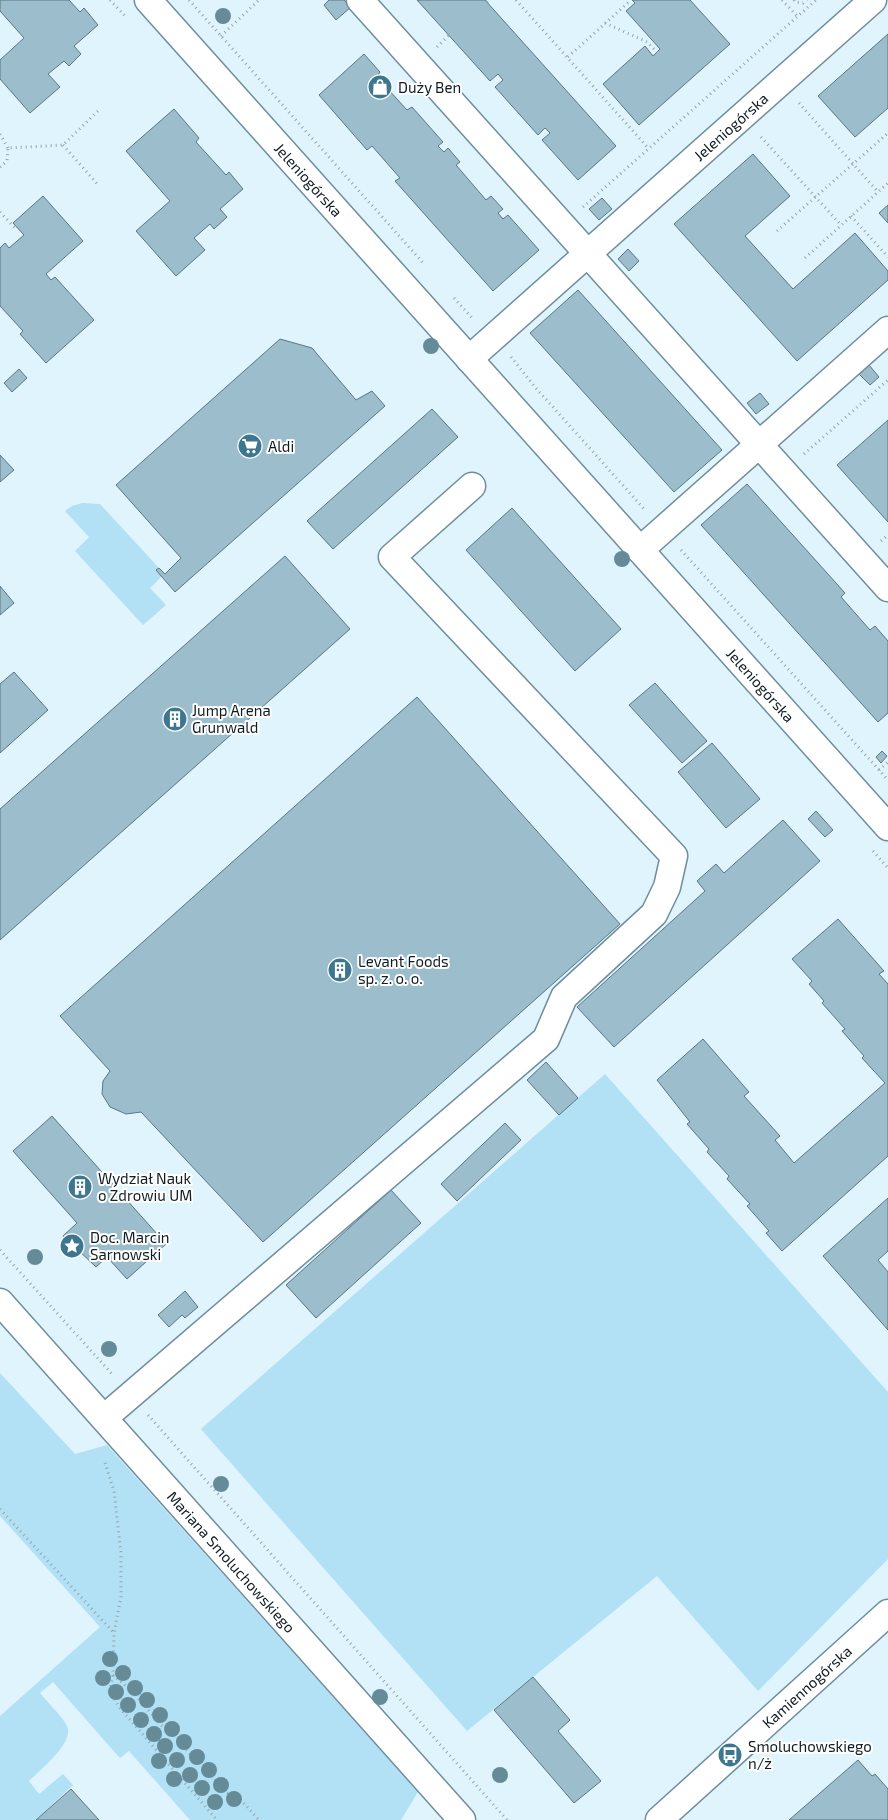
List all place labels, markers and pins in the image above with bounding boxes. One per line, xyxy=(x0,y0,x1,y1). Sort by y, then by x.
shop icon: Duży Ben xyxy=(367,74,393,100)
place label: Duży Ben xyxy=(398,78,461,96)
supermarket icon: Aldi xyxy=(237,433,263,459)
place label: Aldi xyxy=(268,437,294,455)
place label: Jump Arena Grunwald xyxy=(192,701,271,736)
building icon: Jump Arena Grunwald xyxy=(162,706,188,732)
place label: Levant Foods sp. z. o. o. xyxy=(358,952,449,987)
building icon: Levant Foods sp. z. o. o. xyxy=(327,957,353,983)
place label: Wydział Nauk o Zdrowiu UM xyxy=(98,1169,192,1204)
building icon: Wydział Nauk o Zdrowiu UM xyxy=(67,1174,93,1200)
place label: Doc. Marcin Sarnowski xyxy=(90,1228,170,1263)
place icon: Doc. Marcin Sarnowski xyxy=(59,1233,85,1259)
place label: Smoluchowskiego n/ż xyxy=(748,1737,872,1772)
bus stop icon: Smoluchowskiego n/ż xyxy=(717,1742,743,1768)

